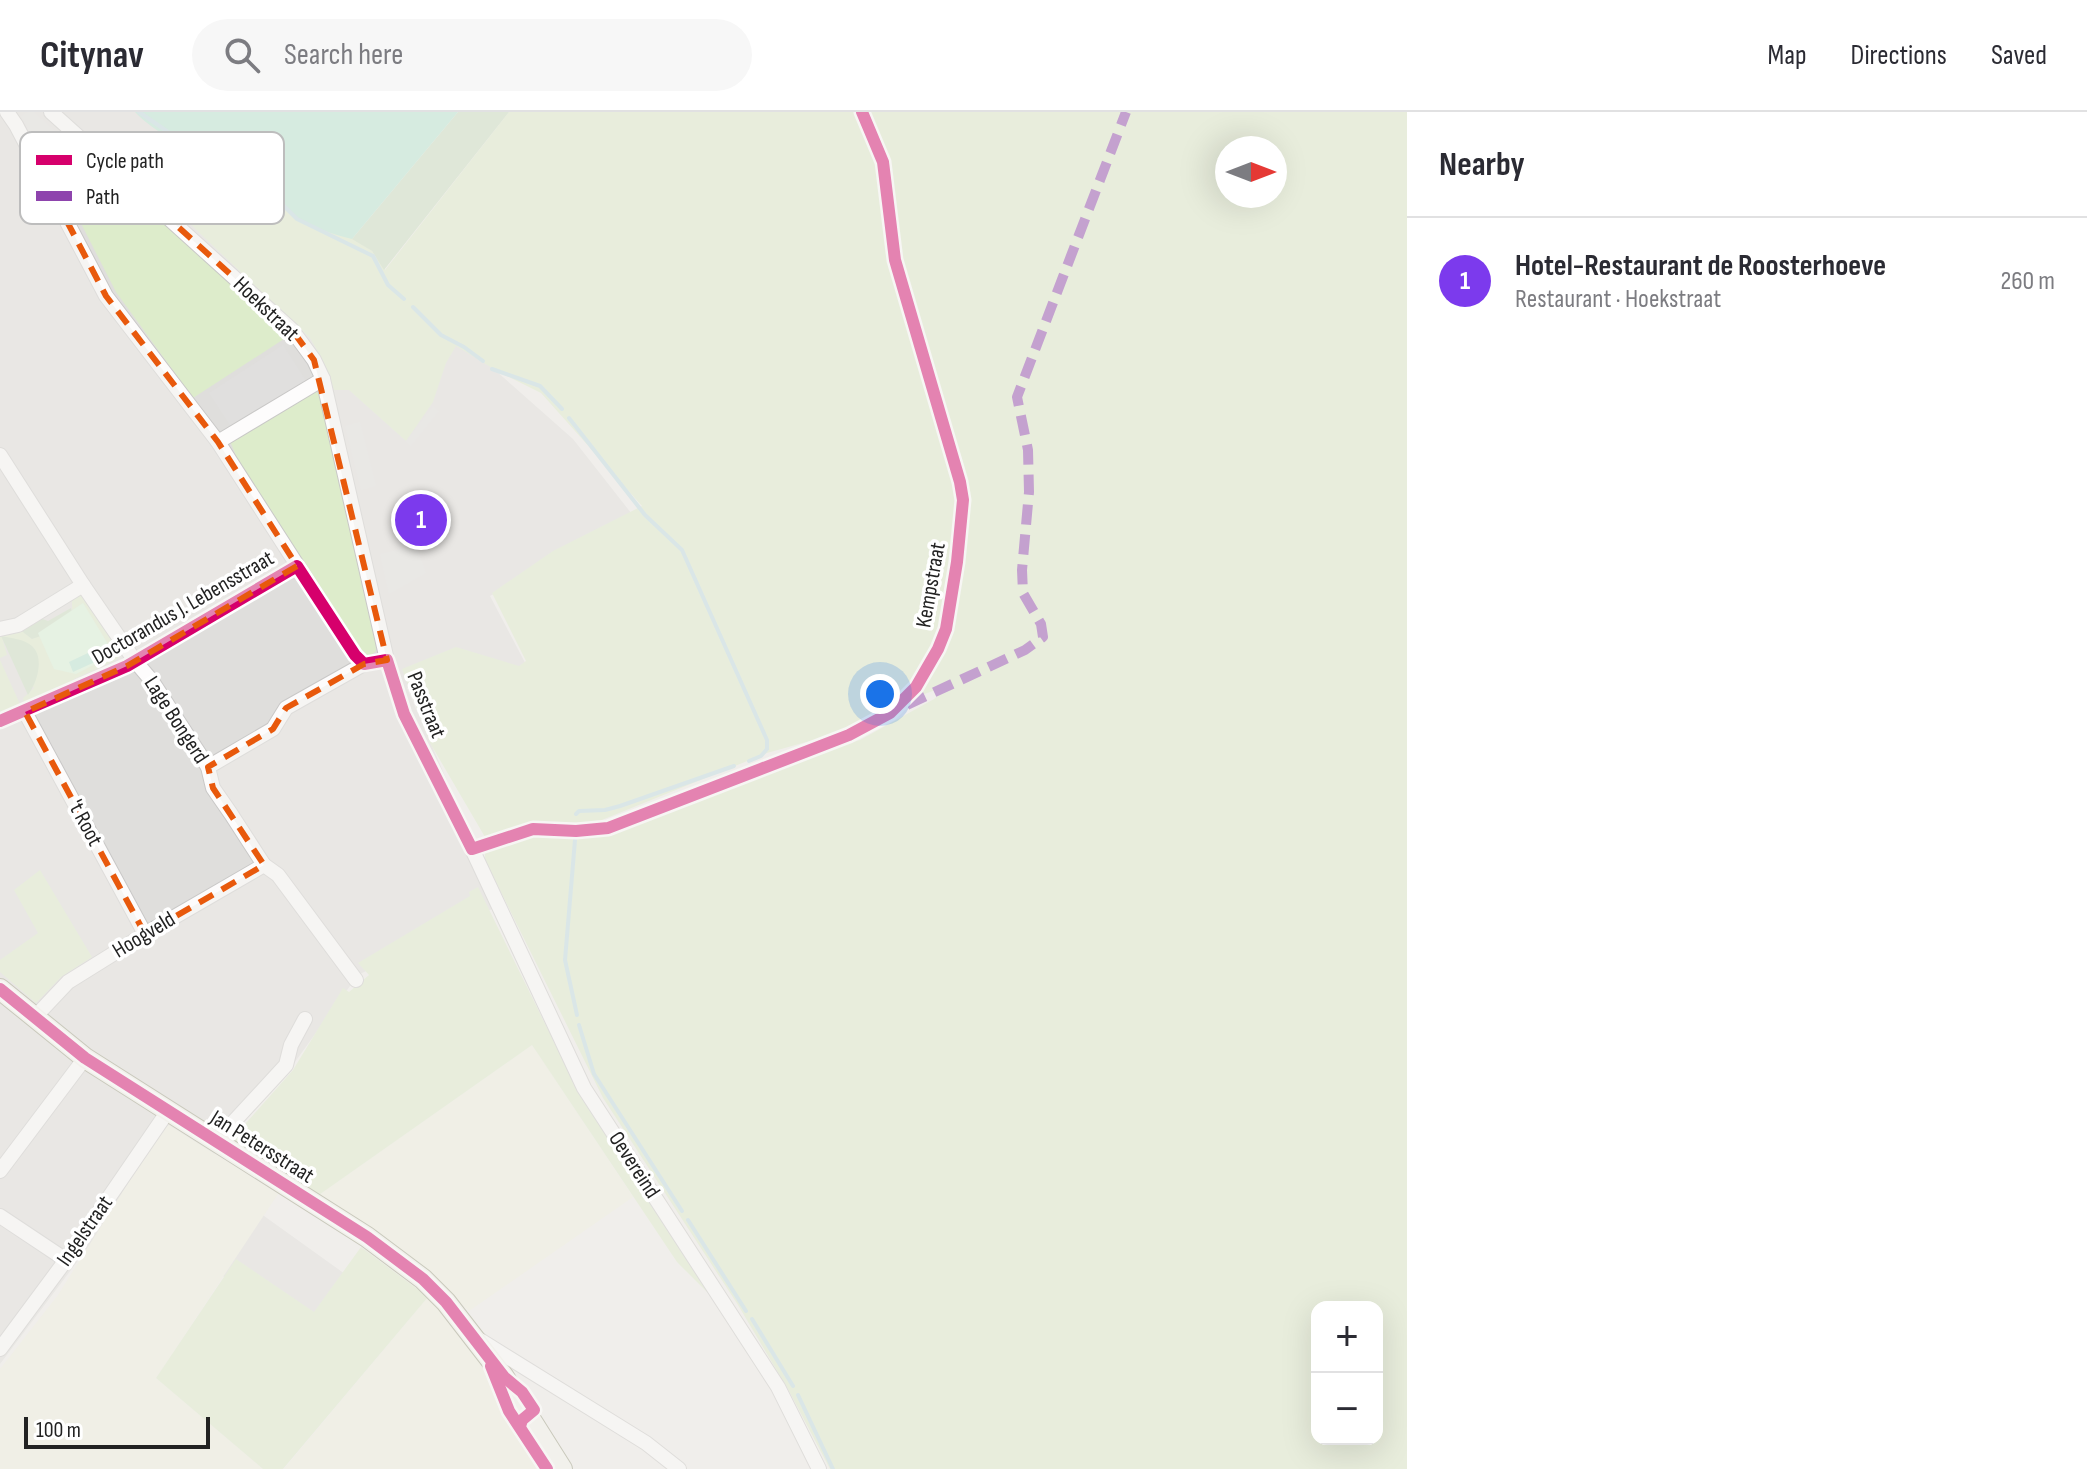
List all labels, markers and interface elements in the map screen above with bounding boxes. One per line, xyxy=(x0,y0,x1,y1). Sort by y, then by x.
search box xyxy=(192,19,752,91)
text: Citynav xyxy=(40,33,144,78)
icon: search xyxy=(220,33,264,77)
text: Search here xyxy=(284,37,403,73)
text: Map xyxy=(1768,39,1807,72)
text: Directions xyxy=(1851,39,1947,72)
text: Saved xyxy=(1991,39,2047,72)
legend xyxy=(20,132,284,224)
north arrow xyxy=(1215,136,1287,208)
text: Nearby xyxy=(1439,144,1525,185)
text: Cycle path xyxy=(86,148,164,175)
text: Path xyxy=(86,184,120,211)
text: Hotel-Restaurant de Roosterhoeve xyxy=(1515,248,1886,284)
text: 1 xyxy=(1460,266,1470,297)
text: 260 m xyxy=(2000,266,2055,297)
street label: Hoekstraat xyxy=(227,271,305,347)
text: Restaurant · Hoekstraat xyxy=(1515,284,1721,315)
pin: 1 xyxy=(395,490,447,550)
street label: Kempstraat xyxy=(910,540,952,630)
street label: Doctorandus J. Lebensstraat xyxy=(87,545,279,671)
street label: Passtraat xyxy=(400,668,452,742)
street label: Lage Bongerd xyxy=(138,671,214,769)
your location xyxy=(860,674,900,714)
street label: 't Root xyxy=(62,795,108,851)
street label: Hoogveld xyxy=(108,906,180,964)
street label: Jan Petersstraat xyxy=(204,1104,319,1190)
street label: Oevereind xyxy=(602,1127,666,1203)
street label: Ingelstraat xyxy=(51,1190,119,1271)
map controls xyxy=(1311,1301,1383,1445)
button: + xyxy=(1311,1301,1383,1373)
button: − xyxy=(1311,1373,1383,1445)
scale bar xyxy=(24,1413,210,1449)
text: 100 m xyxy=(36,1417,81,1444)

